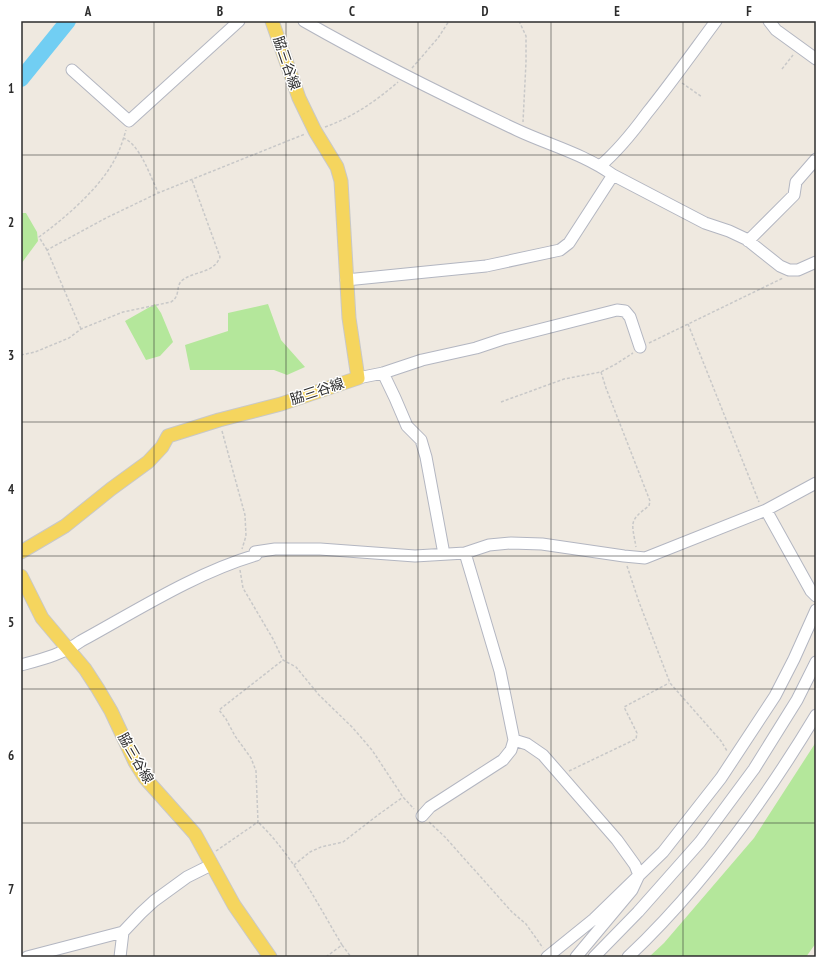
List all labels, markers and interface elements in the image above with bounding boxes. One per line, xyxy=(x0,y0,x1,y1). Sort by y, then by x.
text: A xyxy=(84,3,92,20)
text: B xyxy=(217,3,223,20)
text: C xyxy=(349,3,355,20)
text: D xyxy=(482,3,489,20)
text: E xyxy=(614,3,620,20)
text: F xyxy=(746,3,752,20)
street label: 脇三谷線 xyxy=(269,34,305,92)
text: 1 xyxy=(8,80,14,97)
text: 2 xyxy=(8,214,14,231)
text: 3 xyxy=(8,347,14,364)
street label: 脇三谷線 xyxy=(288,374,346,408)
text: 4 xyxy=(8,481,15,498)
text: 5 xyxy=(8,614,14,631)
street label: 脇三谷線 xyxy=(114,729,158,787)
text: 6 xyxy=(8,747,14,764)
text: 7 xyxy=(8,881,14,898)

